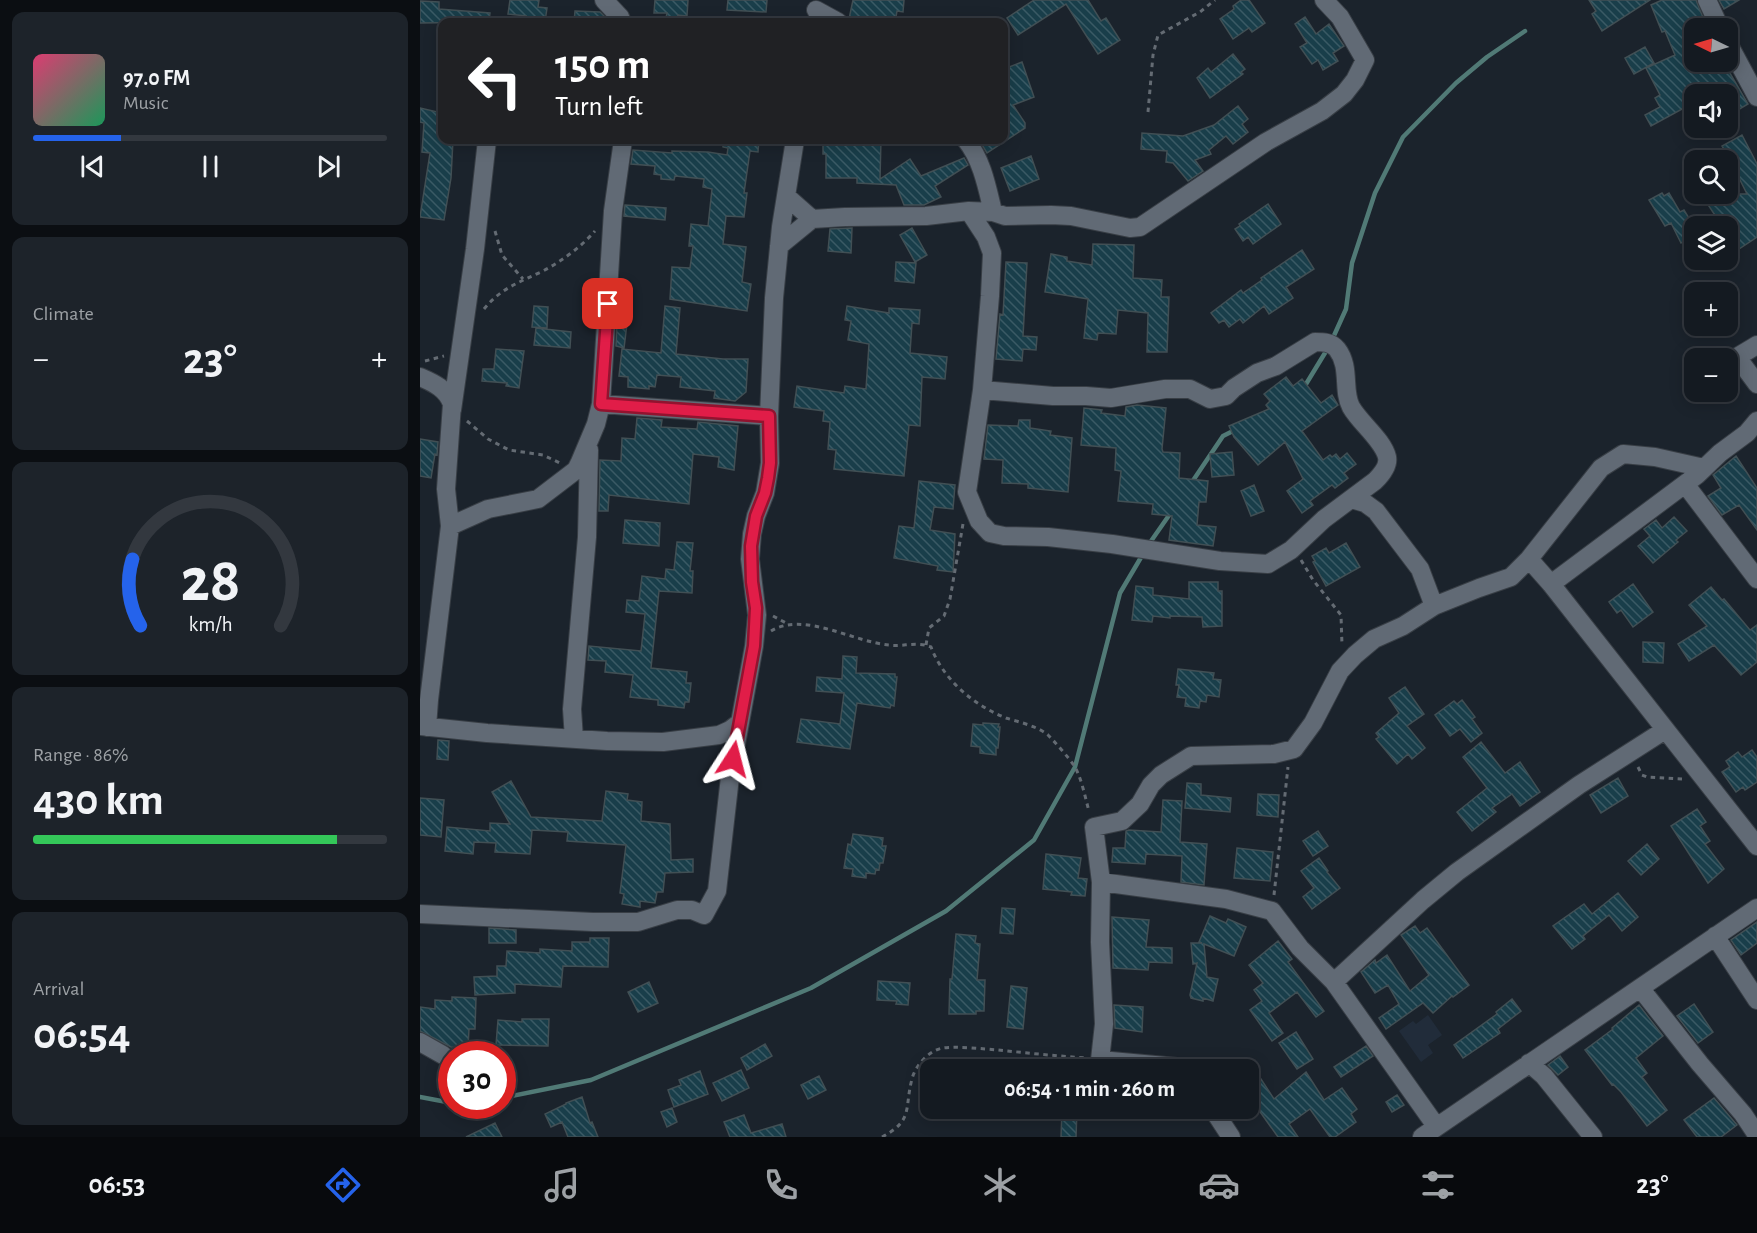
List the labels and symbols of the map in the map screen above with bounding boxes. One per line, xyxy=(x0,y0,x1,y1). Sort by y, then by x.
north arrow xyxy=(1684,18,1738,72)
pin xyxy=(582,278,633,329)
position arrow xyxy=(701,727,765,791)
speed limit sign: 30 xyxy=(438,1041,516,1119)

